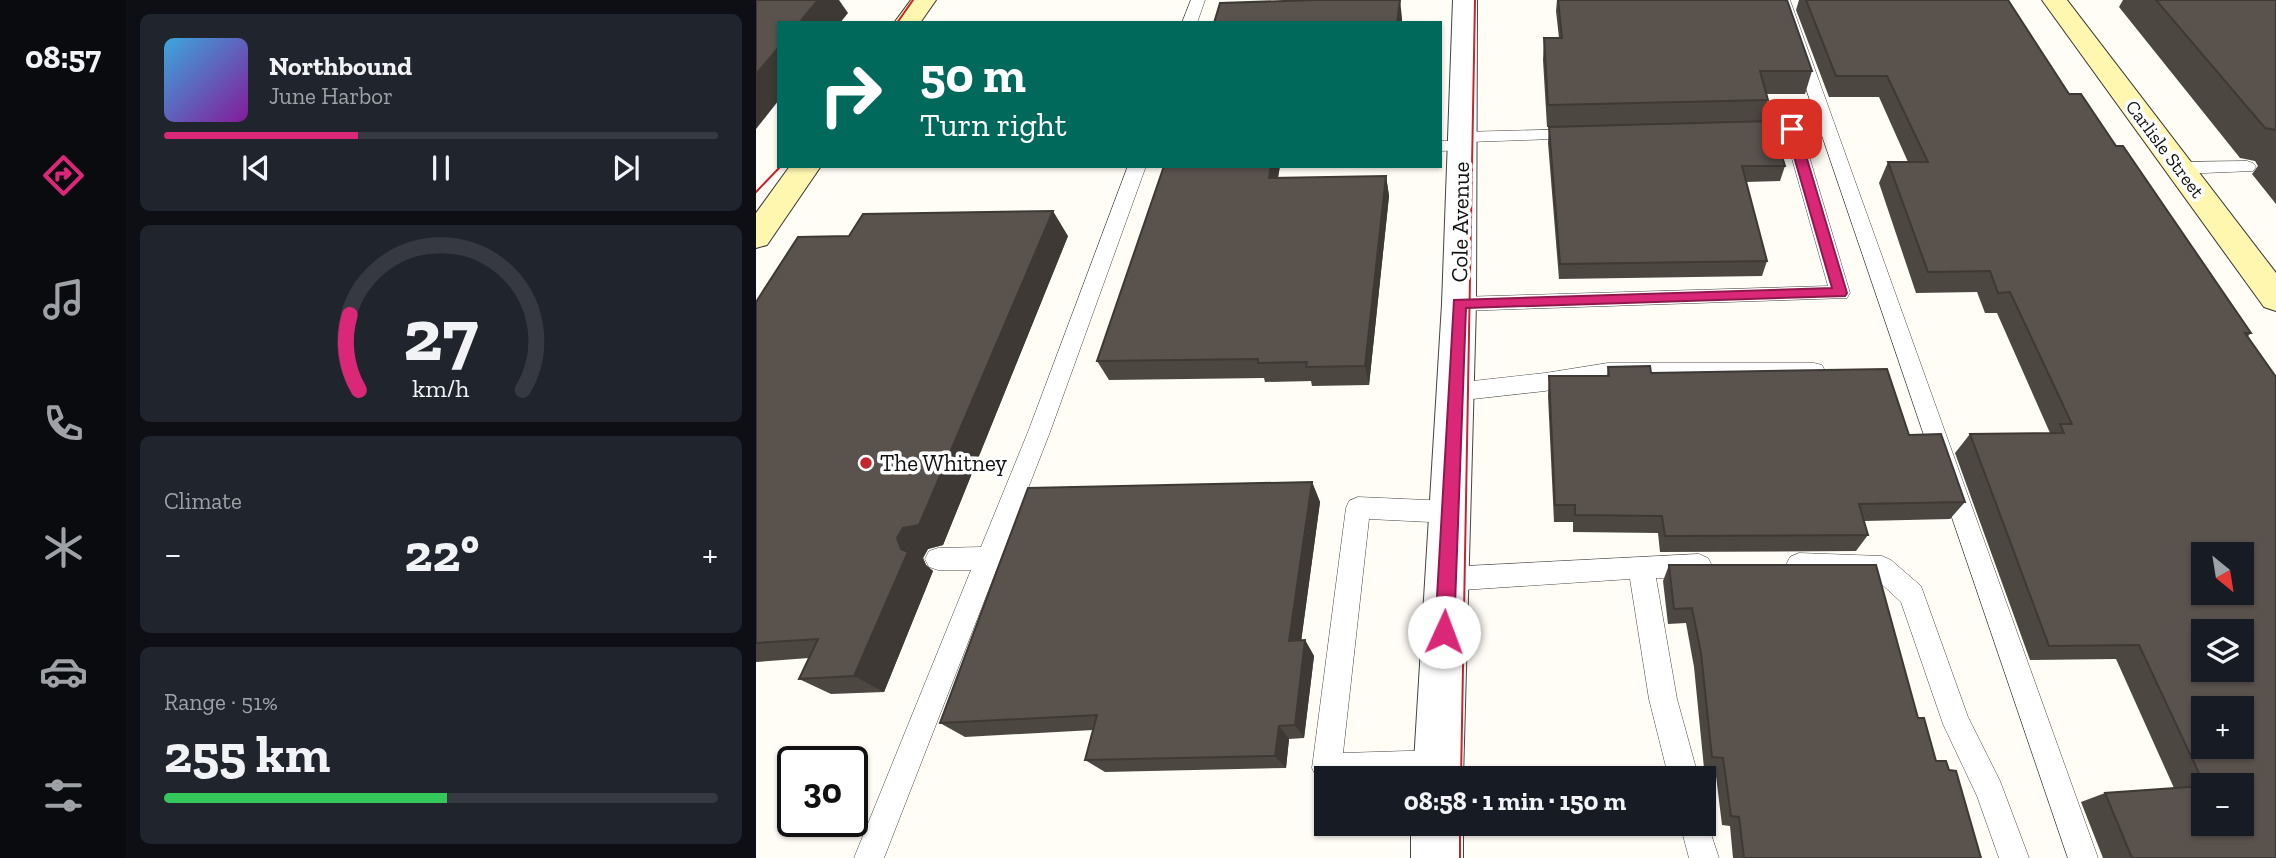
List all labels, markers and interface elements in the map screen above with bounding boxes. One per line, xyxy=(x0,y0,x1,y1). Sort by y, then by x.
text: 08:57 xyxy=(25,38,101,76)
text: 50 m xyxy=(920,46,1026,105)
icon: right xyxy=(805,49,896,140)
text: Northbound xyxy=(269,50,412,82)
text: June Harbor xyxy=(269,82,393,110)
street label: Carlisle Street xyxy=(2121,96,2209,202)
pin xyxy=(1762,99,1822,159)
text: Turn right xyxy=(920,106,1067,144)
icon: arrive xyxy=(1773,110,1811,148)
icon: previous xyxy=(237,149,275,187)
icon: pause xyxy=(422,149,460,187)
icon: next xyxy=(607,149,645,187)
icon: directions xyxy=(39,151,88,200)
street label: Cole Avenue xyxy=(1445,161,1475,283)
icon: music xyxy=(39,275,88,324)
text: 27 xyxy=(403,291,479,379)
text: km/h xyxy=(412,372,470,402)
icon: phone xyxy=(39,399,88,448)
place label: The Whitney xyxy=(880,449,1007,477)
marker: The Whitney xyxy=(858,455,874,471)
text: Climate xyxy=(164,487,242,515)
text: 22° xyxy=(405,522,479,584)
icon: climate xyxy=(39,523,88,572)
text: − xyxy=(164,531,182,577)
text: + xyxy=(702,531,718,577)
north arrow xyxy=(2191,542,2254,606)
map controls xyxy=(2191,542,2254,836)
position arrow xyxy=(1407,595,1481,669)
button: layers xyxy=(2191,619,2254,682)
icon: car xyxy=(39,647,88,696)
text: Range · 51% xyxy=(164,688,278,716)
button: + xyxy=(2191,696,2254,759)
text: 255 km xyxy=(164,723,330,785)
speed limit sign: 30 xyxy=(777,746,868,837)
icon: filters xyxy=(39,771,88,820)
button: − xyxy=(2191,773,2254,836)
text: 08:58 · 1 min · 150 m xyxy=(1404,785,1626,817)

